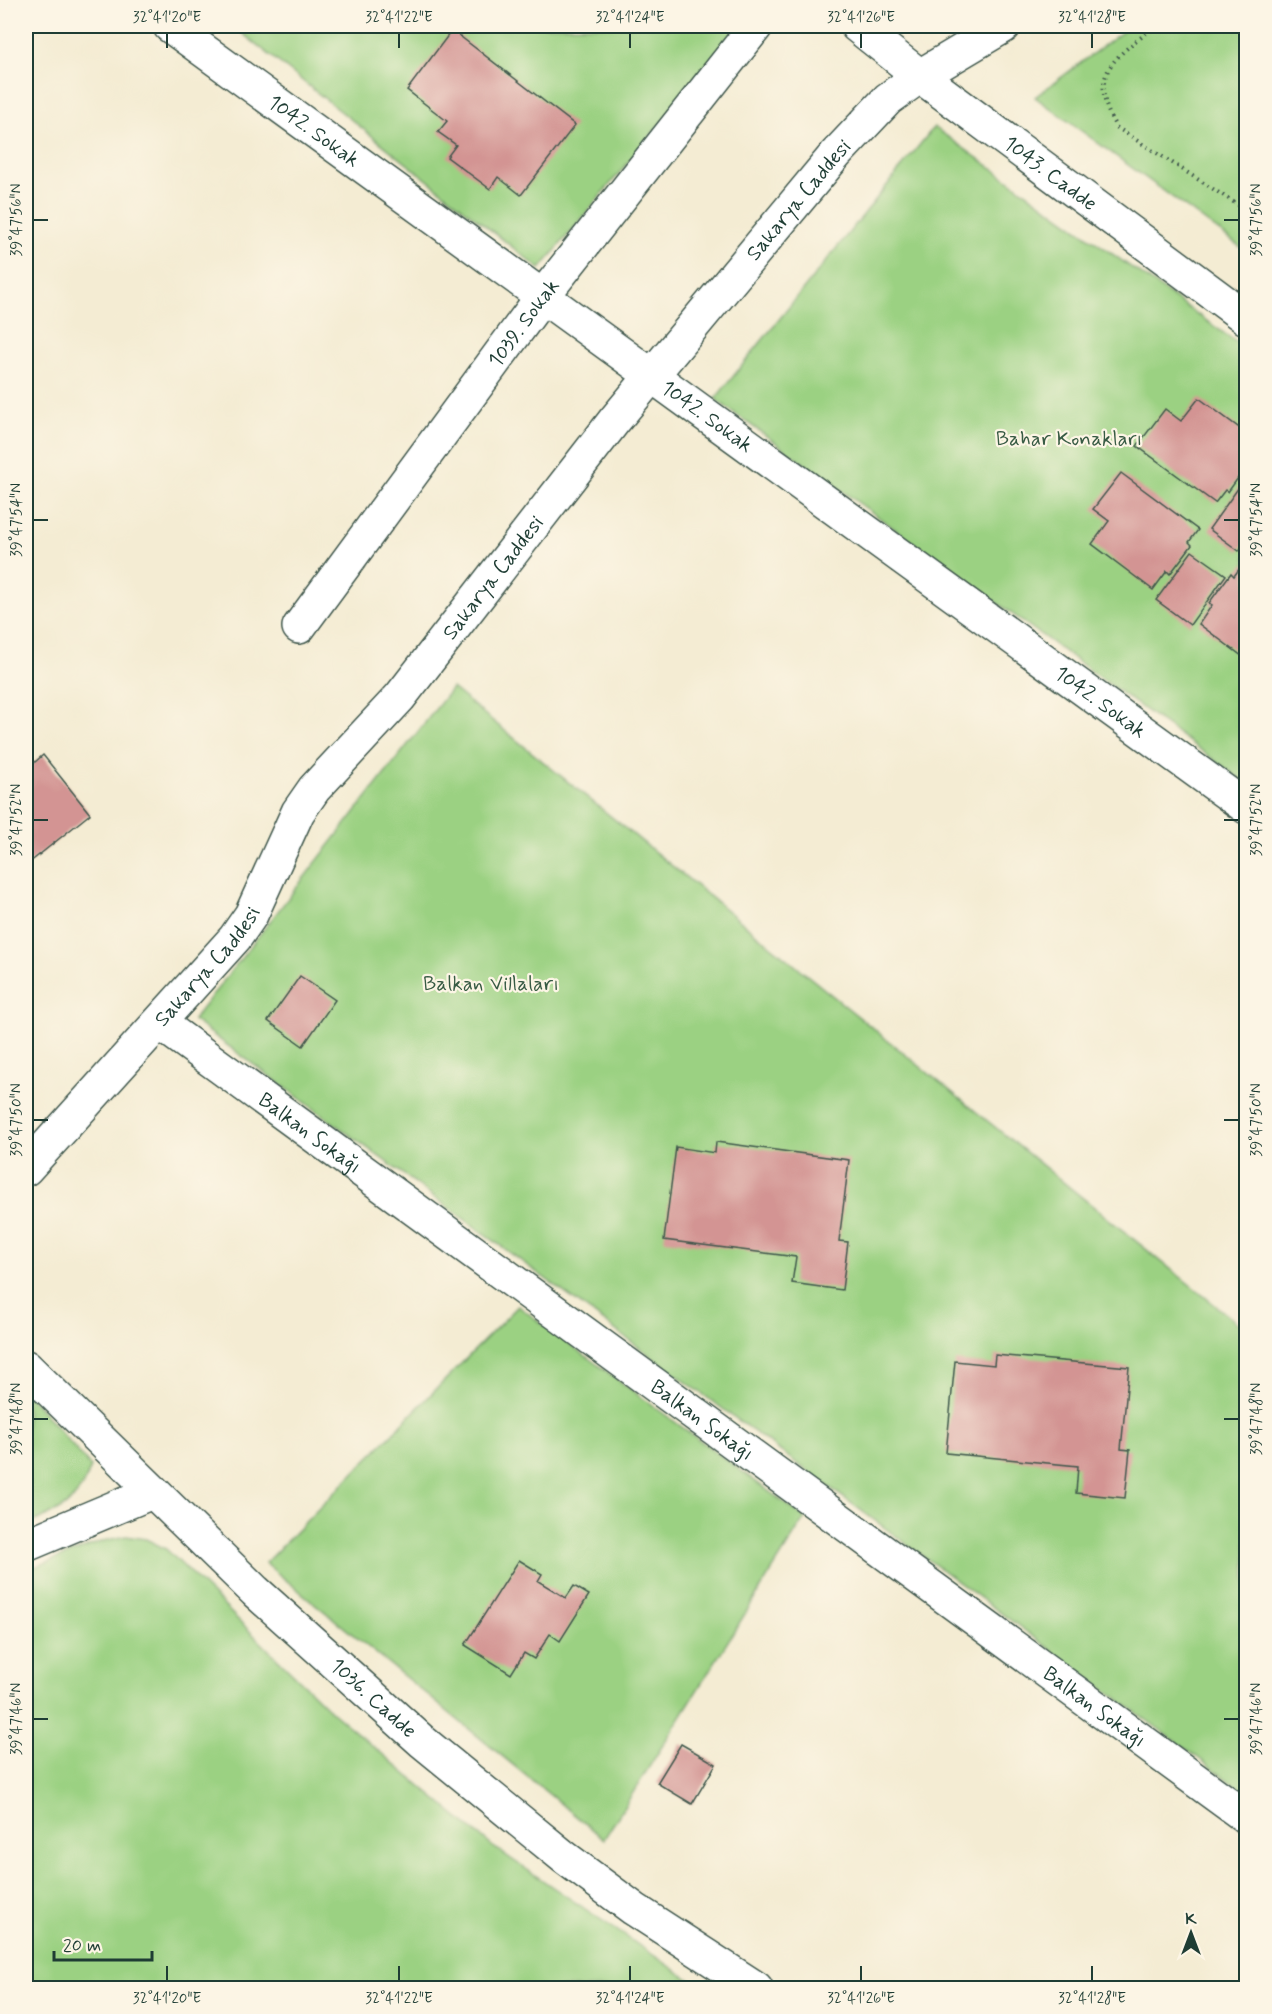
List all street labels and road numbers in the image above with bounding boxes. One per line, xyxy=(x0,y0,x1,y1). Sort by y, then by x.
street label: 1042. Sokak xyxy=(262,89,365,174)
street label: 1043. Cadde xyxy=(997,130,1102,218)
street label: Sakarya Caddesi xyxy=(740,133,858,267)
street label: 1039. Sokak xyxy=(482,273,566,373)
street label: 1042. Sokak xyxy=(655,374,758,460)
street label: Sakarya Caddesi xyxy=(436,510,551,646)
street label: 1042. Sokak xyxy=(1048,659,1152,745)
street label: Sakarya Caddesi xyxy=(149,903,268,1033)
street label: Balkan Sokağı xyxy=(252,1086,367,1181)
street label: Balkan Sokağı xyxy=(645,1373,759,1468)
street label: 1036. Cadde xyxy=(324,1652,422,1745)
street label: Balkan Sokağı xyxy=(1037,1660,1151,1754)

